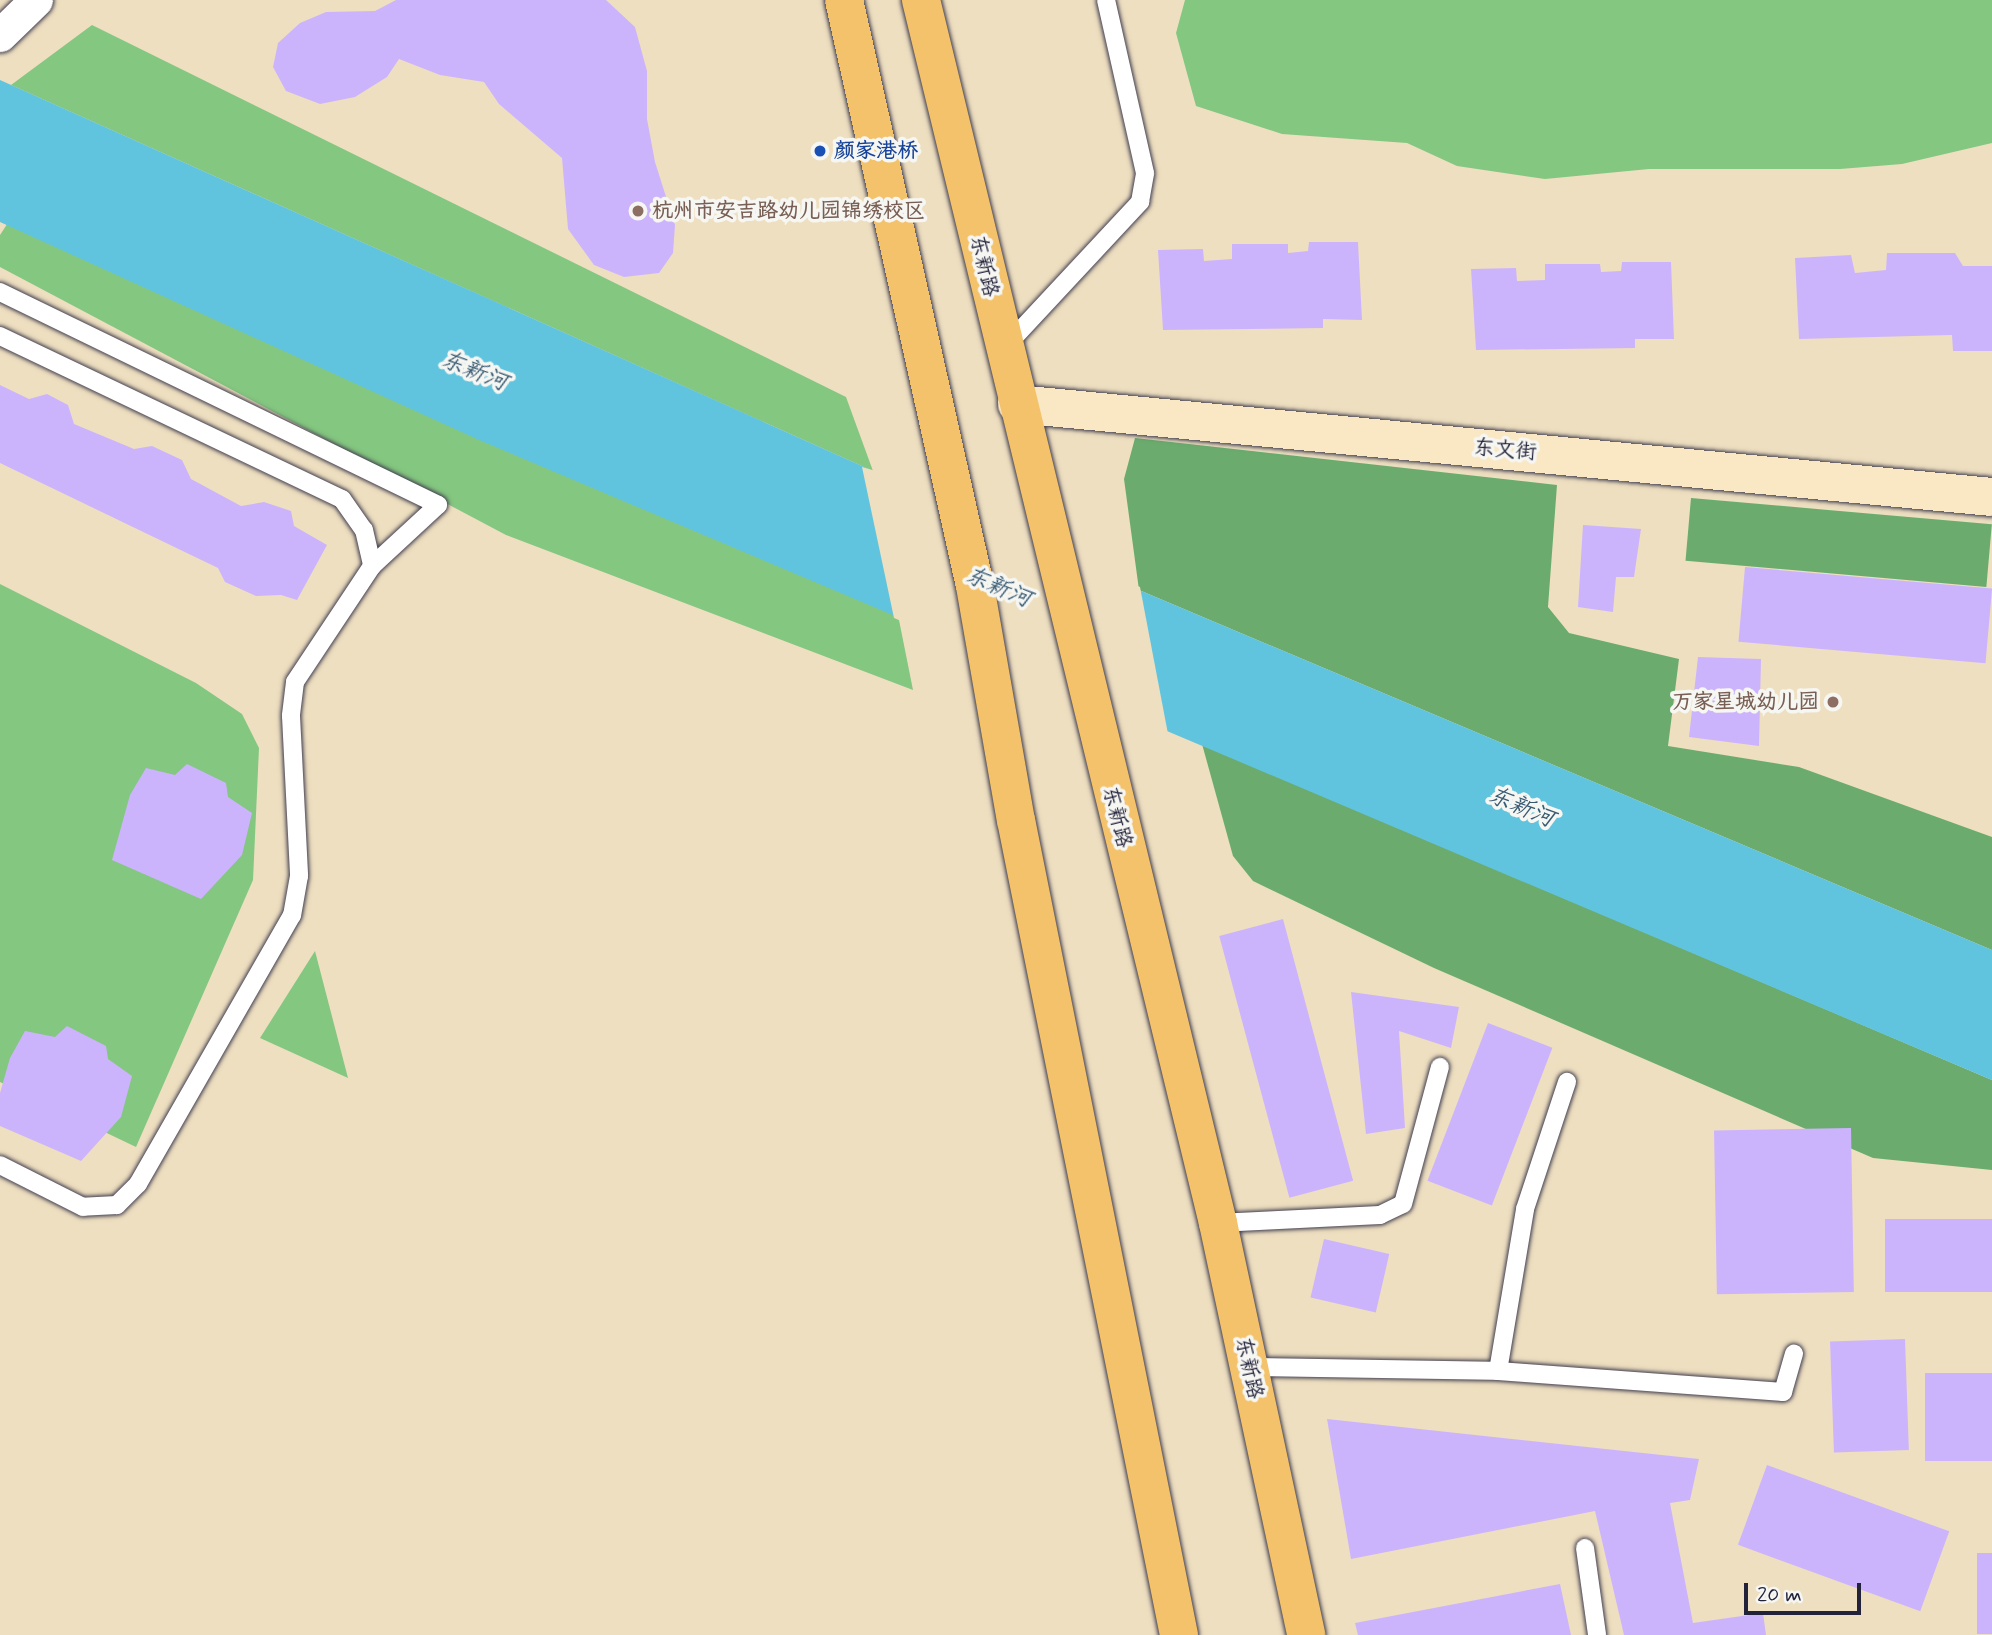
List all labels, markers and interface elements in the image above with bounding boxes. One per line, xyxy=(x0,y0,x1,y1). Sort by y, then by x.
place label: 颜家港桥 xyxy=(834,138,918,164)
marker: 颜家港桥 xyxy=(812,143,828,159)
place label: 杭州市安吉路幼儿园锦绣校区 xyxy=(652,198,925,224)
marker: 杭州市安吉路幼儿园锦绣校区 xyxy=(630,203,646,219)
street label: 东新路 xyxy=(965,232,1003,300)
water label: 东新河 xyxy=(437,346,511,398)
street label: 东文街 xyxy=(1473,435,1537,465)
water label: 东新河 xyxy=(961,562,1035,614)
place label: 万家星城幼儿园 xyxy=(1672,689,1819,715)
marker: 万家星城幼儿园 xyxy=(1825,694,1841,710)
water label: 东新河 xyxy=(1484,782,1558,834)
street label: 东新路 xyxy=(1097,783,1137,851)
street label: 东新路 xyxy=(1230,1335,1268,1401)
scale bar xyxy=(1747,1568,1864,1612)
text: 20 m xyxy=(1757,1581,1802,1609)

